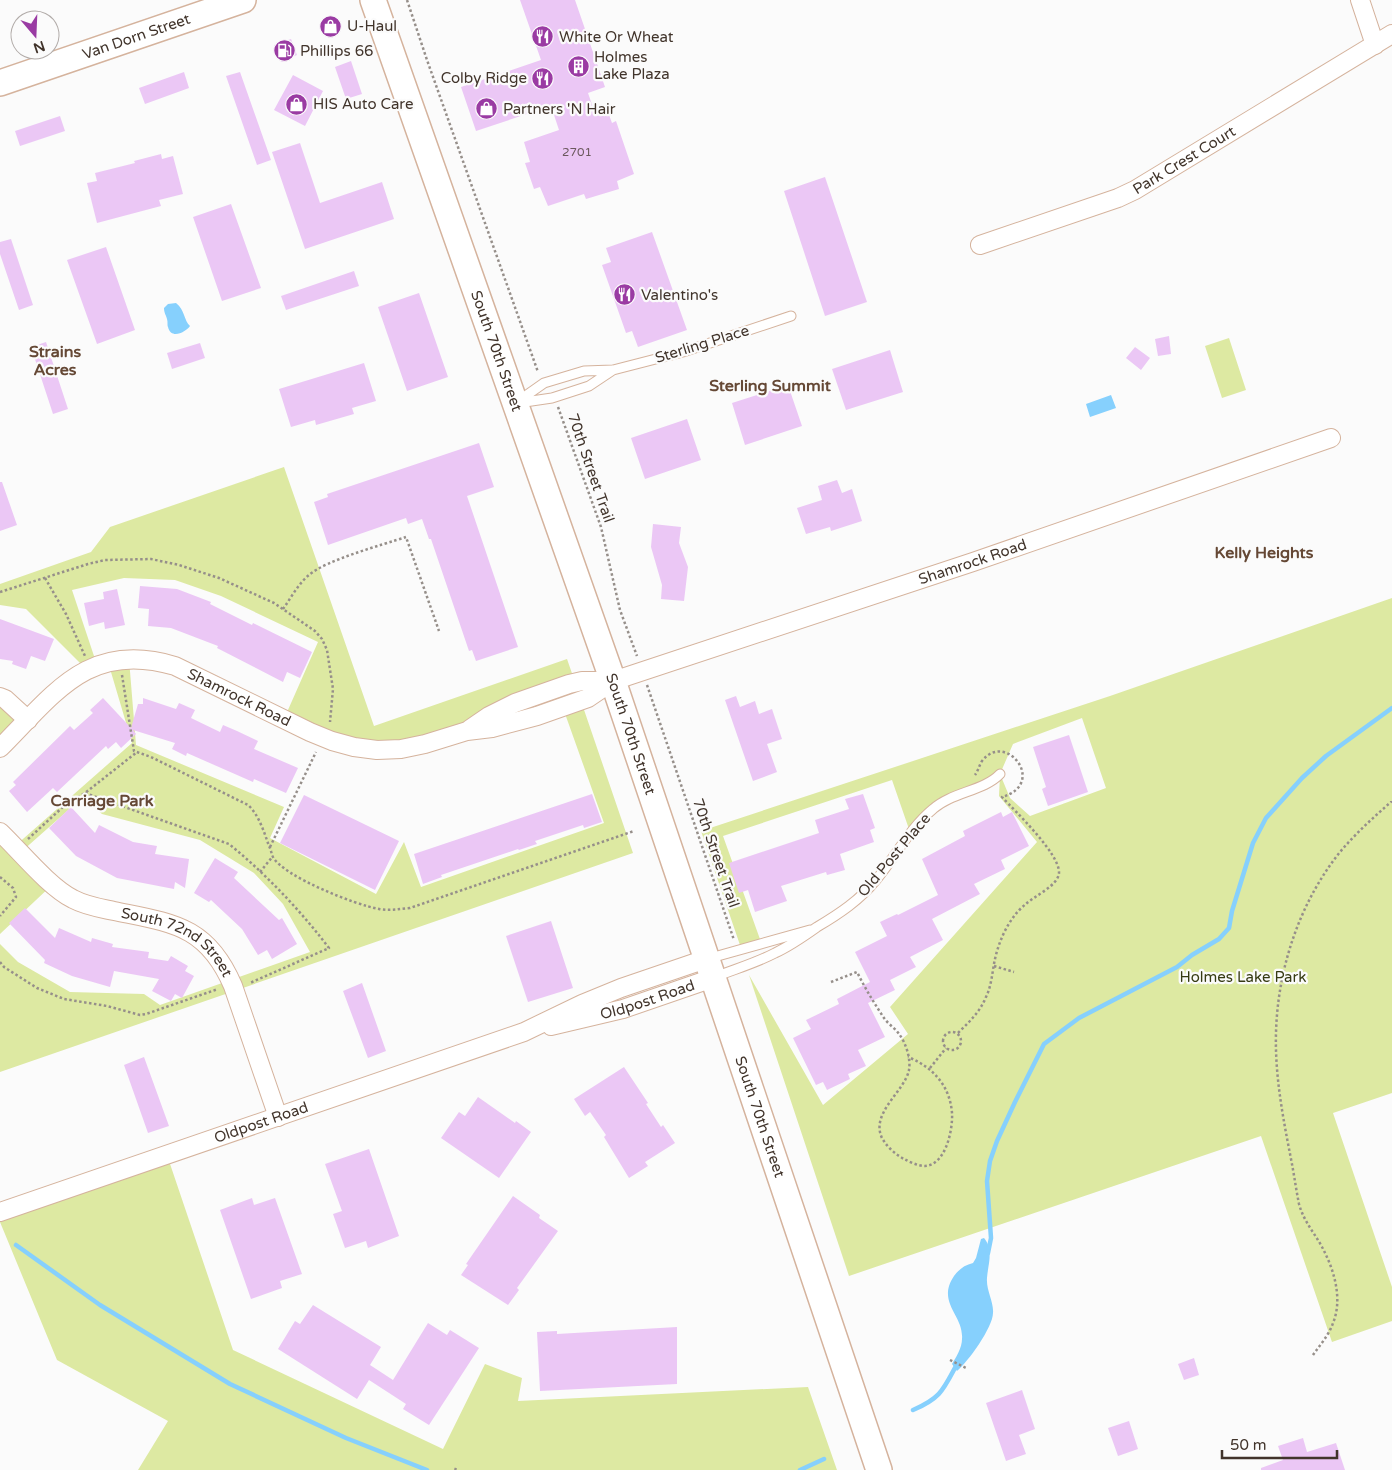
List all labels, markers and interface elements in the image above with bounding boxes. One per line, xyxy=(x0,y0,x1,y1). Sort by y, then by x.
north arrow xyxy=(10,10,60,60)
street label: Van Dorn Street xyxy=(80,10,193,63)
shop icon: U-Haul xyxy=(319,14,343,38)
place label: U-Haul xyxy=(347,17,397,35)
restaurant icon: White Or Wheat xyxy=(531,25,555,49)
place label: White Or Wheat xyxy=(559,28,674,46)
text: N xyxy=(31,37,47,57)
fuel station icon: Phillips 66 xyxy=(272,39,296,63)
place label: Phillips 66 xyxy=(300,42,373,60)
place label: Holmes Lake Plaza xyxy=(594,48,670,83)
building icon: Holmes Lake Plaza xyxy=(566,54,590,78)
restaurant icon: Colby Ridge xyxy=(531,66,555,90)
place label: Colby Ridge xyxy=(441,69,527,87)
shop icon: HIS Auto Care xyxy=(285,92,309,116)
place label: HIS Auto Care xyxy=(313,95,413,113)
shop icon: Partners 'N Hair xyxy=(475,97,499,121)
place label: Partners 'N Hair xyxy=(503,100,616,118)
street label: Park Crest Court xyxy=(1129,122,1239,198)
house number: 2701 xyxy=(562,145,592,159)
restaurant icon: Valentino's xyxy=(613,283,637,307)
place label: Valentino's xyxy=(641,286,718,304)
street label: South 70th Street xyxy=(467,288,526,414)
street label: Sterling Place xyxy=(653,321,751,367)
district label: Strains Acres xyxy=(29,342,81,380)
district label: Sterling Summit xyxy=(709,376,832,396)
street label: 70th Street Trail xyxy=(564,411,618,525)
street label: Shamrock Road xyxy=(916,535,1029,588)
district label: Kelly Heights xyxy=(1215,543,1314,563)
street label: Shamrock Road xyxy=(184,664,294,730)
street label: South 70th Street xyxy=(602,671,660,797)
district label: Carriage Park xyxy=(51,791,154,811)
street label: 70th Street Trail xyxy=(689,796,743,910)
street label: Old Post Place xyxy=(854,810,934,900)
street label: South 72nd Street xyxy=(120,904,236,980)
park label: Holmes Lake Park xyxy=(1180,968,1306,986)
street label: Oldpost Road xyxy=(598,976,697,1023)
street label: South 70th Street xyxy=(731,1054,789,1180)
street label: Oldpost Road xyxy=(212,1098,310,1147)
scale bar xyxy=(1222,1428,1337,1460)
text: 50 m xyxy=(1230,1436,1267,1454)

